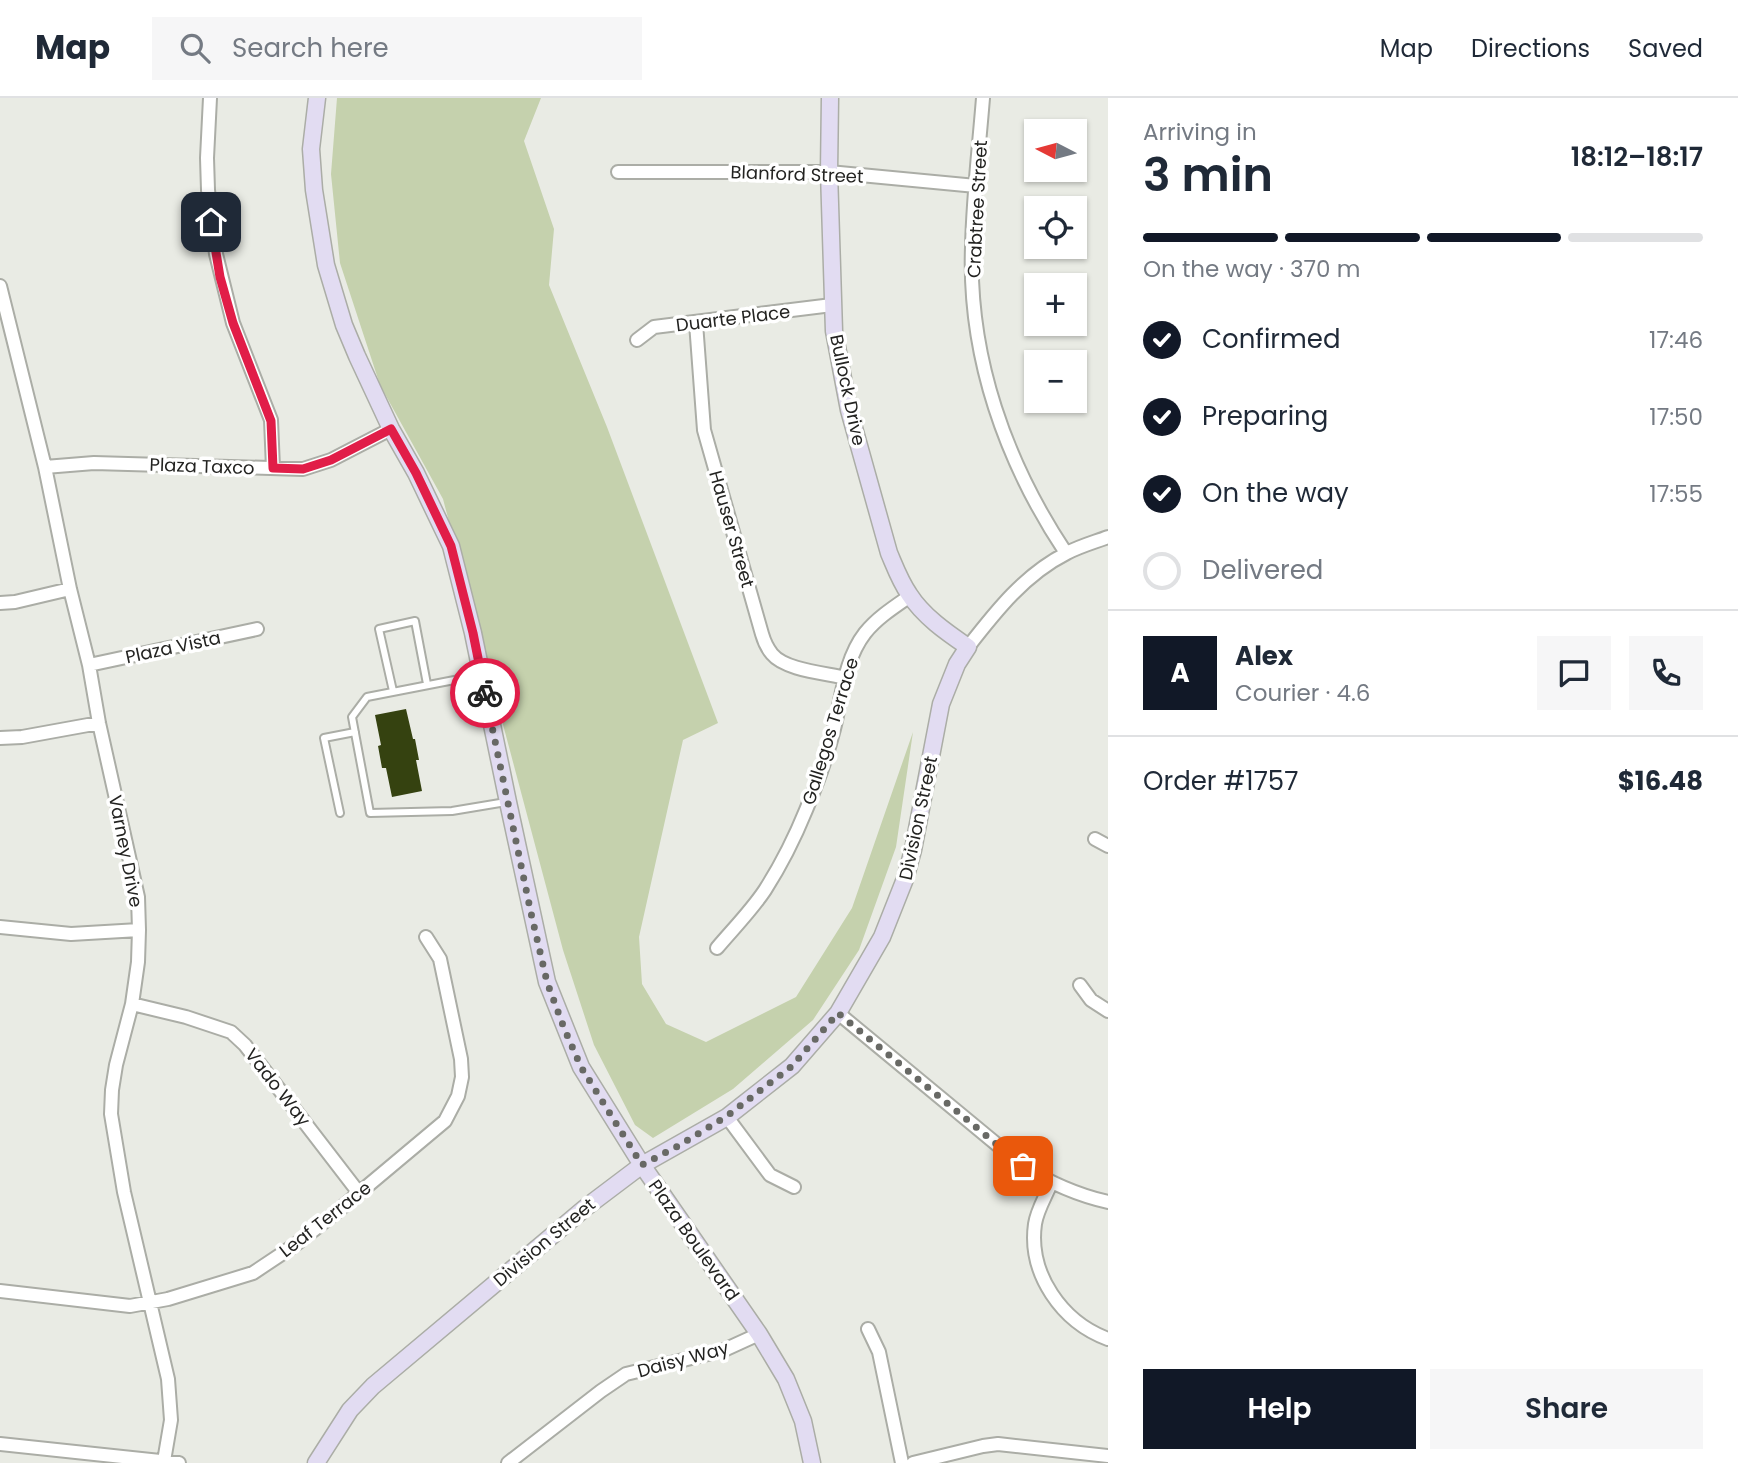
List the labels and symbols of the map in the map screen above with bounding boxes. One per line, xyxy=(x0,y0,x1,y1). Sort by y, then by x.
north arrow xyxy=(1024,119,1087,182)
street label: Crabtree Street xyxy=(961,139,993,279)
street label: Blanford Street xyxy=(730,159,864,189)
pin xyxy=(181,192,241,252)
street label: Duarte Place xyxy=(675,299,791,337)
street label: Bullock Drive xyxy=(824,332,872,448)
street label: Plaza Taxco xyxy=(149,452,255,480)
street label: Hauser Street xyxy=(703,467,761,591)
street label: Plaza Vista xyxy=(123,625,223,669)
street label: Gallegos Terrace xyxy=(796,654,864,808)
courier xyxy=(450,658,520,728)
street label: Division Street xyxy=(893,754,943,882)
street label: Varney Drive xyxy=(103,793,149,909)
street label: Vado Way xyxy=(240,1043,316,1131)
pin xyxy=(993,1136,1053,1196)
street label: Plaza Boulevard xyxy=(643,1174,745,1306)
street label: Leaf Terrace xyxy=(274,1175,376,1263)
street label: Division Street xyxy=(488,1192,600,1292)
street label: Daisy Way xyxy=(635,1335,731,1383)

